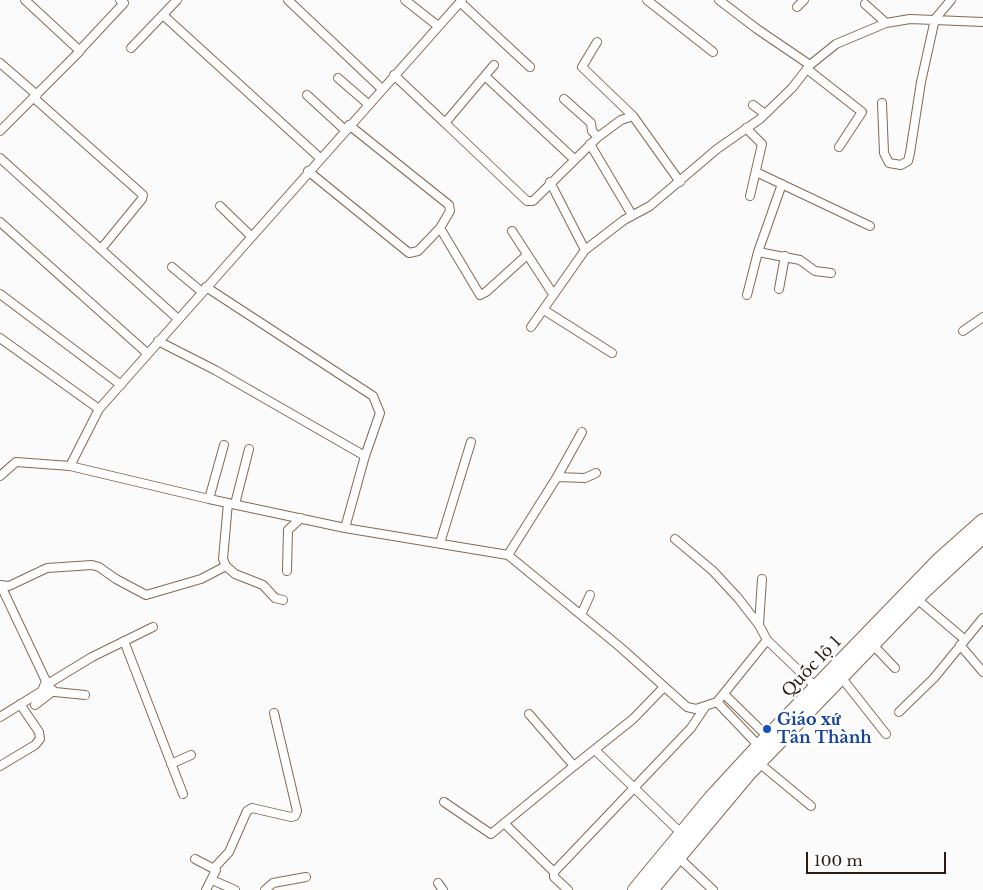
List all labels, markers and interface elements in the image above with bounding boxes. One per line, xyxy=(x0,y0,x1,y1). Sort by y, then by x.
street label: Quốc lộ 1 xyxy=(778,633,846,701)
place label: Giáo xứ Tân Thành xyxy=(777,710,872,748)
marker: Giáo xứ Tân Thành xyxy=(761,723,773,735)
scale bar xyxy=(808,842,948,874)
text: 100 m xyxy=(814,851,863,870)

